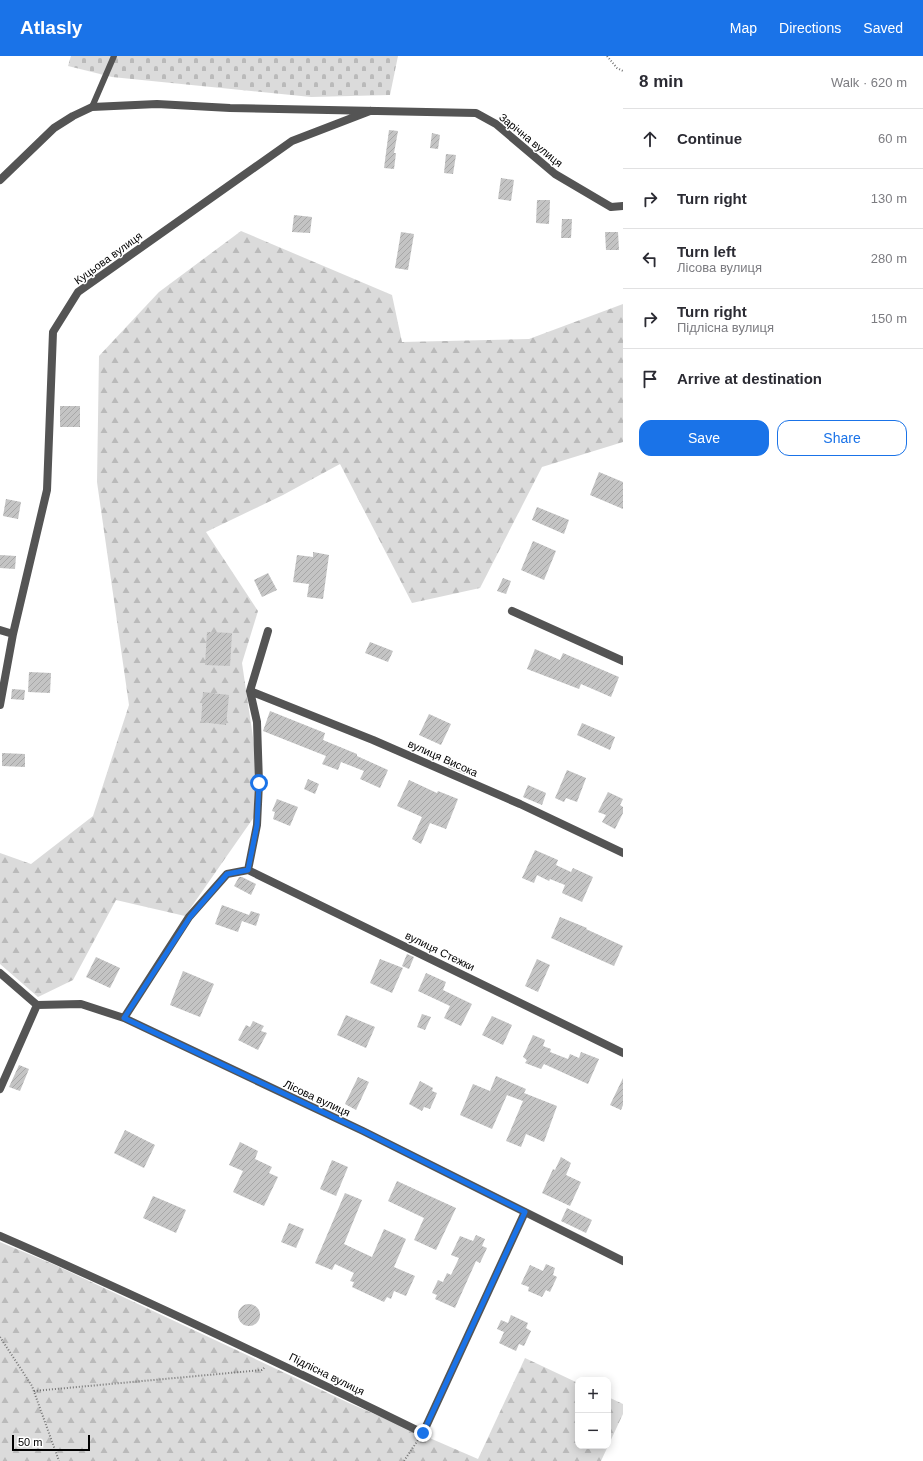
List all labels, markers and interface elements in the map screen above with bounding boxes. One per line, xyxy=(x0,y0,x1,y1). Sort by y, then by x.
text: Atlasly xyxy=(20,17,82,38)
text: Map xyxy=(730,20,757,36)
text: Directions xyxy=(779,20,841,36)
text: Saved xyxy=(863,20,903,36)
text: 8 min xyxy=(639,72,683,91)
text: Walk · 620 m xyxy=(831,75,907,90)
street label: Зарічна вулиця xyxy=(497,111,565,169)
icon: ahead xyxy=(639,128,661,150)
text: Continue xyxy=(677,130,742,147)
text: 60 m xyxy=(878,131,907,146)
icon: right xyxy=(639,188,661,210)
text: Turn right xyxy=(677,190,747,207)
text: 130 m xyxy=(871,191,907,206)
street label: Куцьова вулиця xyxy=(72,229,144,287)
text: Turn left xyxy=(677,243,736,260)
icon: left xyxy=(639,248,661,270)
text: 280 m xyxy=(871,251,907,266)
text: Лісова вулиця xyxy=(677,260,762,275)
text: Turn right xyxy=(677,303,747,320)
icon: right xyxy=(639,308,661,330)
text: 150 m xyxy=(871,311,907,326)
text: Підлісна вулиця xyxy=(677,320,774,335)
icon: arrive xyxy=(639,368,661,390)
text: Arrive at destination xyxy=(677,370,822,387)
button: Save xyxy=(639,420,769,456)
button: Share xyxy=(777,420,907,456)
street label: вулиця Висока xyxy=(406,737,481,779)
route start xyxy=(250,774,268,792)
street label: вулиця Стежки xyxy=(403,929,477,973)
street label: Лісова вулиця xyxy=(282,1077,352,1119)
street label: Підлісна вулиця xyxy=(287,1351,367,1397)
map controls xyxy=(575,1377,611,1449)
button: + xyxy=(575,1377,611,1413)
button: − xyxy=(575,1413,611,1449)
route end xyxy=(414,1424,432,1442)
scale bar xyxy=(12,1433,90,1452)
text: 50 m xyxy=(18,1436,42,1448)

